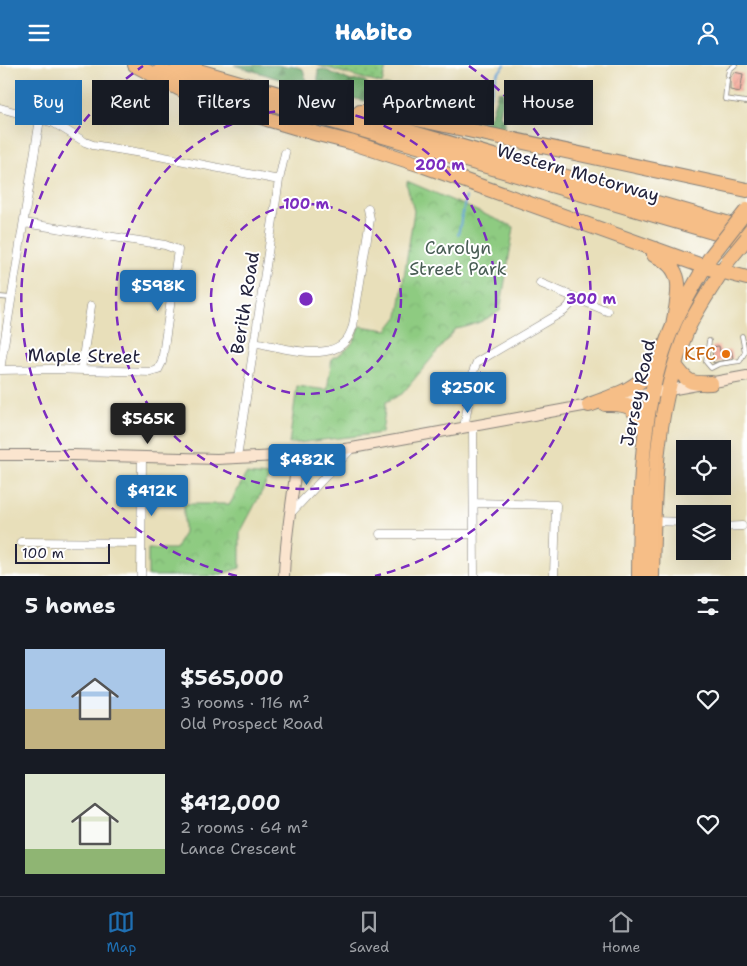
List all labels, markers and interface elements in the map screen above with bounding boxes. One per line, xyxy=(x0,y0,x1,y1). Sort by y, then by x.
text: Habito xyxy=(335,18,412,47)
icon: menu xyxy=(25,19,53,47)
icon: person xyxy=(694,19,722,47)
chip: Buy xyxy=(15,80,82,125)
chip: Rent xyxy=(92,80,169,125)
chip: Filters xyxy=(179,80,269,125)
chip: New xyxy=(279,80,354,125)
chip: Apartment xyxy=(364,80,494,125)
chip: House xyxy=(504,80,593,125)
street label: Western Motorway xyxy=(494,138,662,208)
text: 200 m xyxy=(415,155,465,175)
text: 100 m xyxy=(283,194,329,214)
park label: Carolyn Street Park xyxy=(409,236,507,281)
street label: Berith Road xyxy=(225,250,265,356)
pin: $598K xyxy=(123,269,193,312)
text: $598K xyxy=(131,275,185,296)
text: 300 m xyxy=(566,289,616,309)
centre of rings xyxy=(297,290,315,308)
street label: Jersey Road xyxy=(615,337,661,449)
place label: KFC xyxy=(684,342,716,366)
street label: Maple Street xyxy=(27,343,141,369)
marker: KFC xyxy=(720,348,732,360)
pin: $250K xyxy=(433,371,503,414)
text: $250K xyxy=(441,377,495,398)
pin: $565K xyxy=(113,403,183,445)
text: $565K xyxy=(121,408,175,429)
map controls xyxy=(676,440,731,560)
button: locate xyxy=(676,440,731,495)
pin: $482K xyxy=(272,443,342,486)
text: $482K xyxy=(279,449,335,470)
pin: $412K xyxy=(117,475,187,517)
text: $412K xyxy=(127,480,177,501)
button: layers xyxy=(676,505,731,560)
scale bar xyxy=(15,541,110,564)
text: 100 m xyxy=(22,544,64,562)
text: 5 homes xyxy=(25,592,116,620)
icon: filters xyxy=(694,592,722,620)
text: $565,000 xyxy=(180,664,284,692)
icon: home xyxy=(65,669,125,729)
icon: heart xyxy=(694,685,722,713)
text: 3 rooms · 116 m² xyxy=(180,692,310,713)
text: Old Prospect Road xyxy=(180,713,323,734)
text: $412,000 xyxy=(180,789,280,817)
icon: home xyxy=(65,794,125,854)
icon: heart xyxy=(694,810,722,838)
text: 2 rooms · 64 m² xyxy=(180,817,308,838)
text: Lance Crescent xyxy=(180,838,296,859)
tab: Map xyxy=(106,908,136,956)
tab: Saved xyxy=(349,908,389,956)
tab: Home xyxy=(602,908,641,956)

